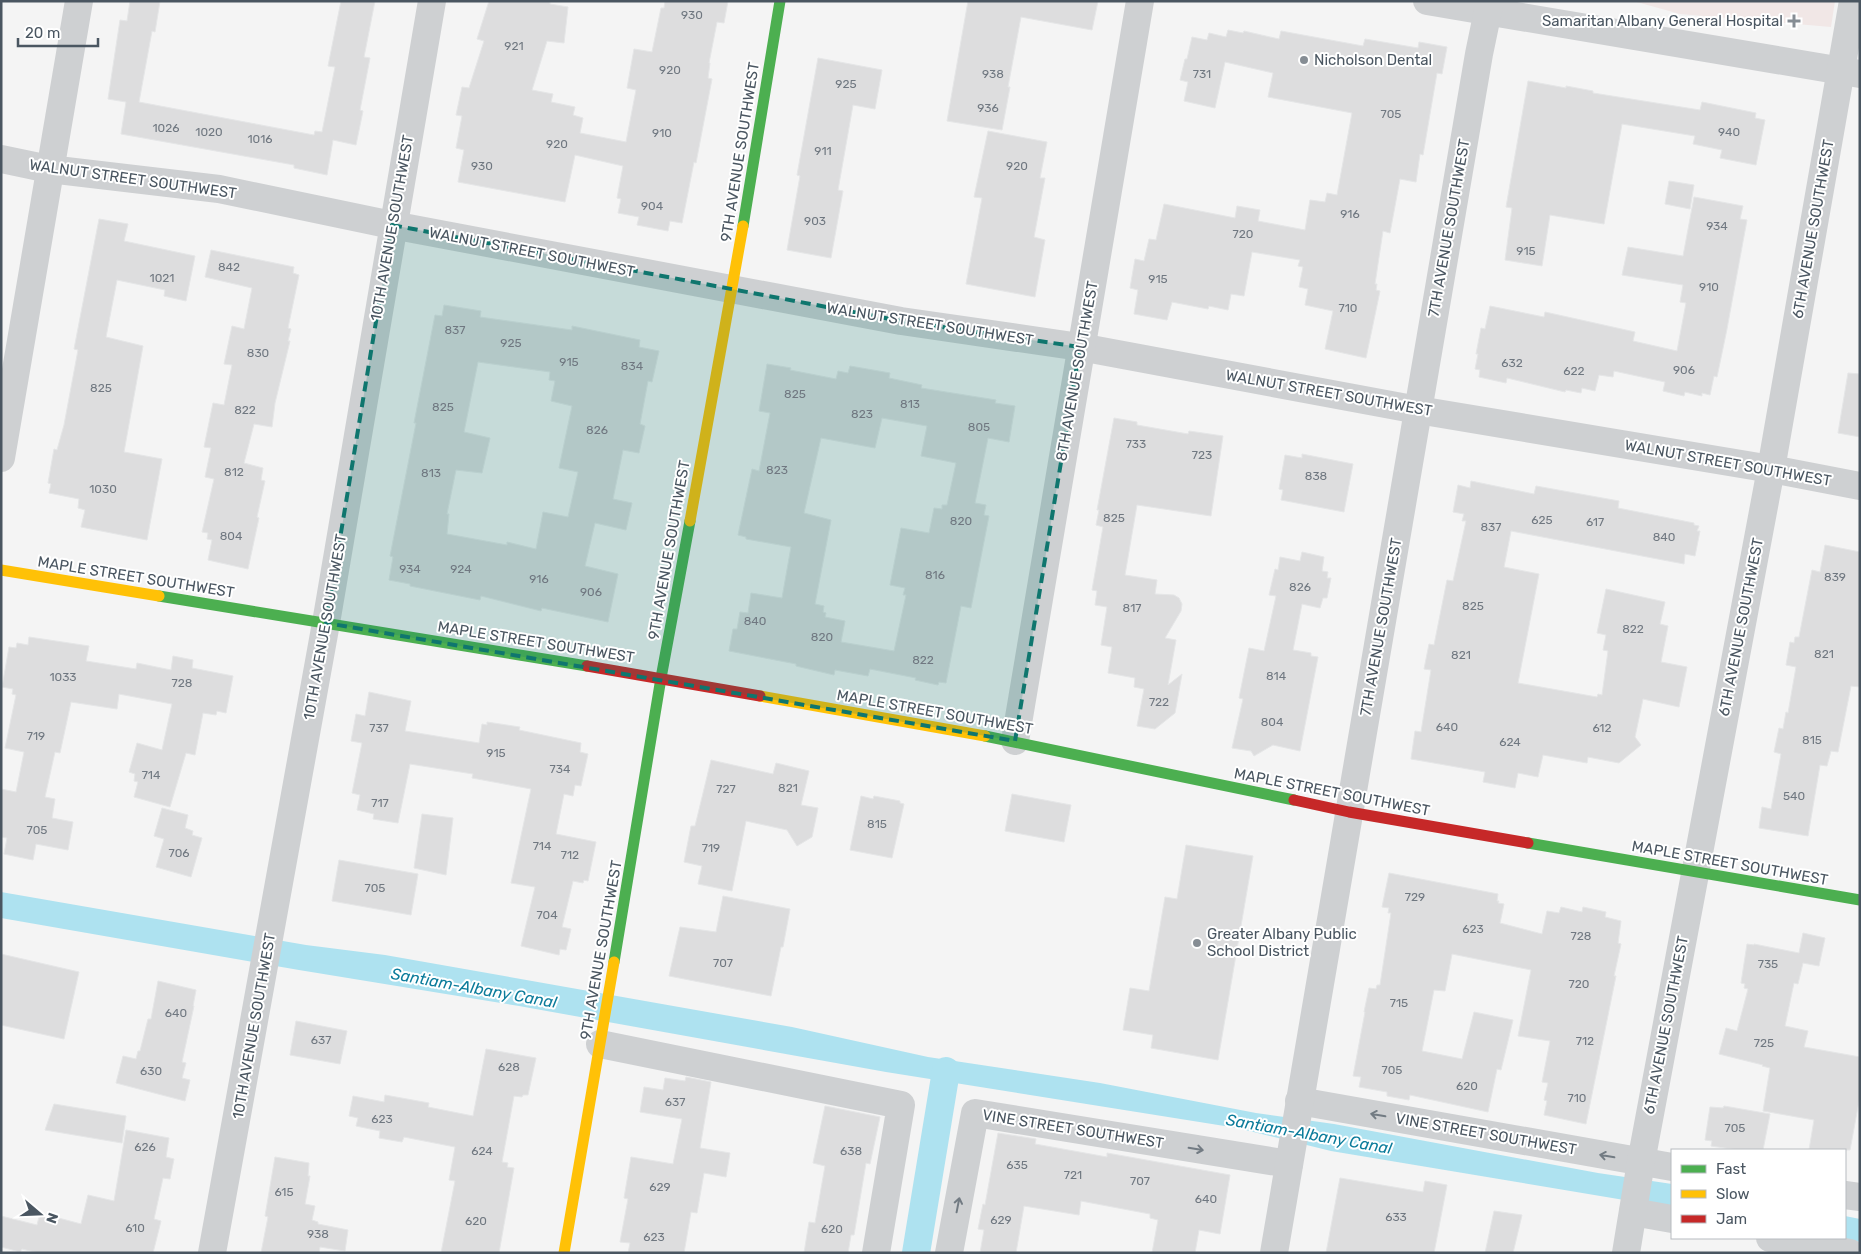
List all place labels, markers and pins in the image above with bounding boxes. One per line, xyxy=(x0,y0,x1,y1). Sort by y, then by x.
place label: Samaritan Albany General Hospital xyxy=(1542,12,1783,30)
marker: Samaritan Albany General Hospital xyxy=(1787,14,1801,28)
place label: Nicholson Dental xyxy=(1314,51,1432,69)
marker: Nicholson Dental xyxy=(1298,54,1310,66)
place label: Greater Albany Public School District xyxy=(1207,925,1357,960)
marker: Greater Albany Public School District xyxy=(1191,937,1203,949)

